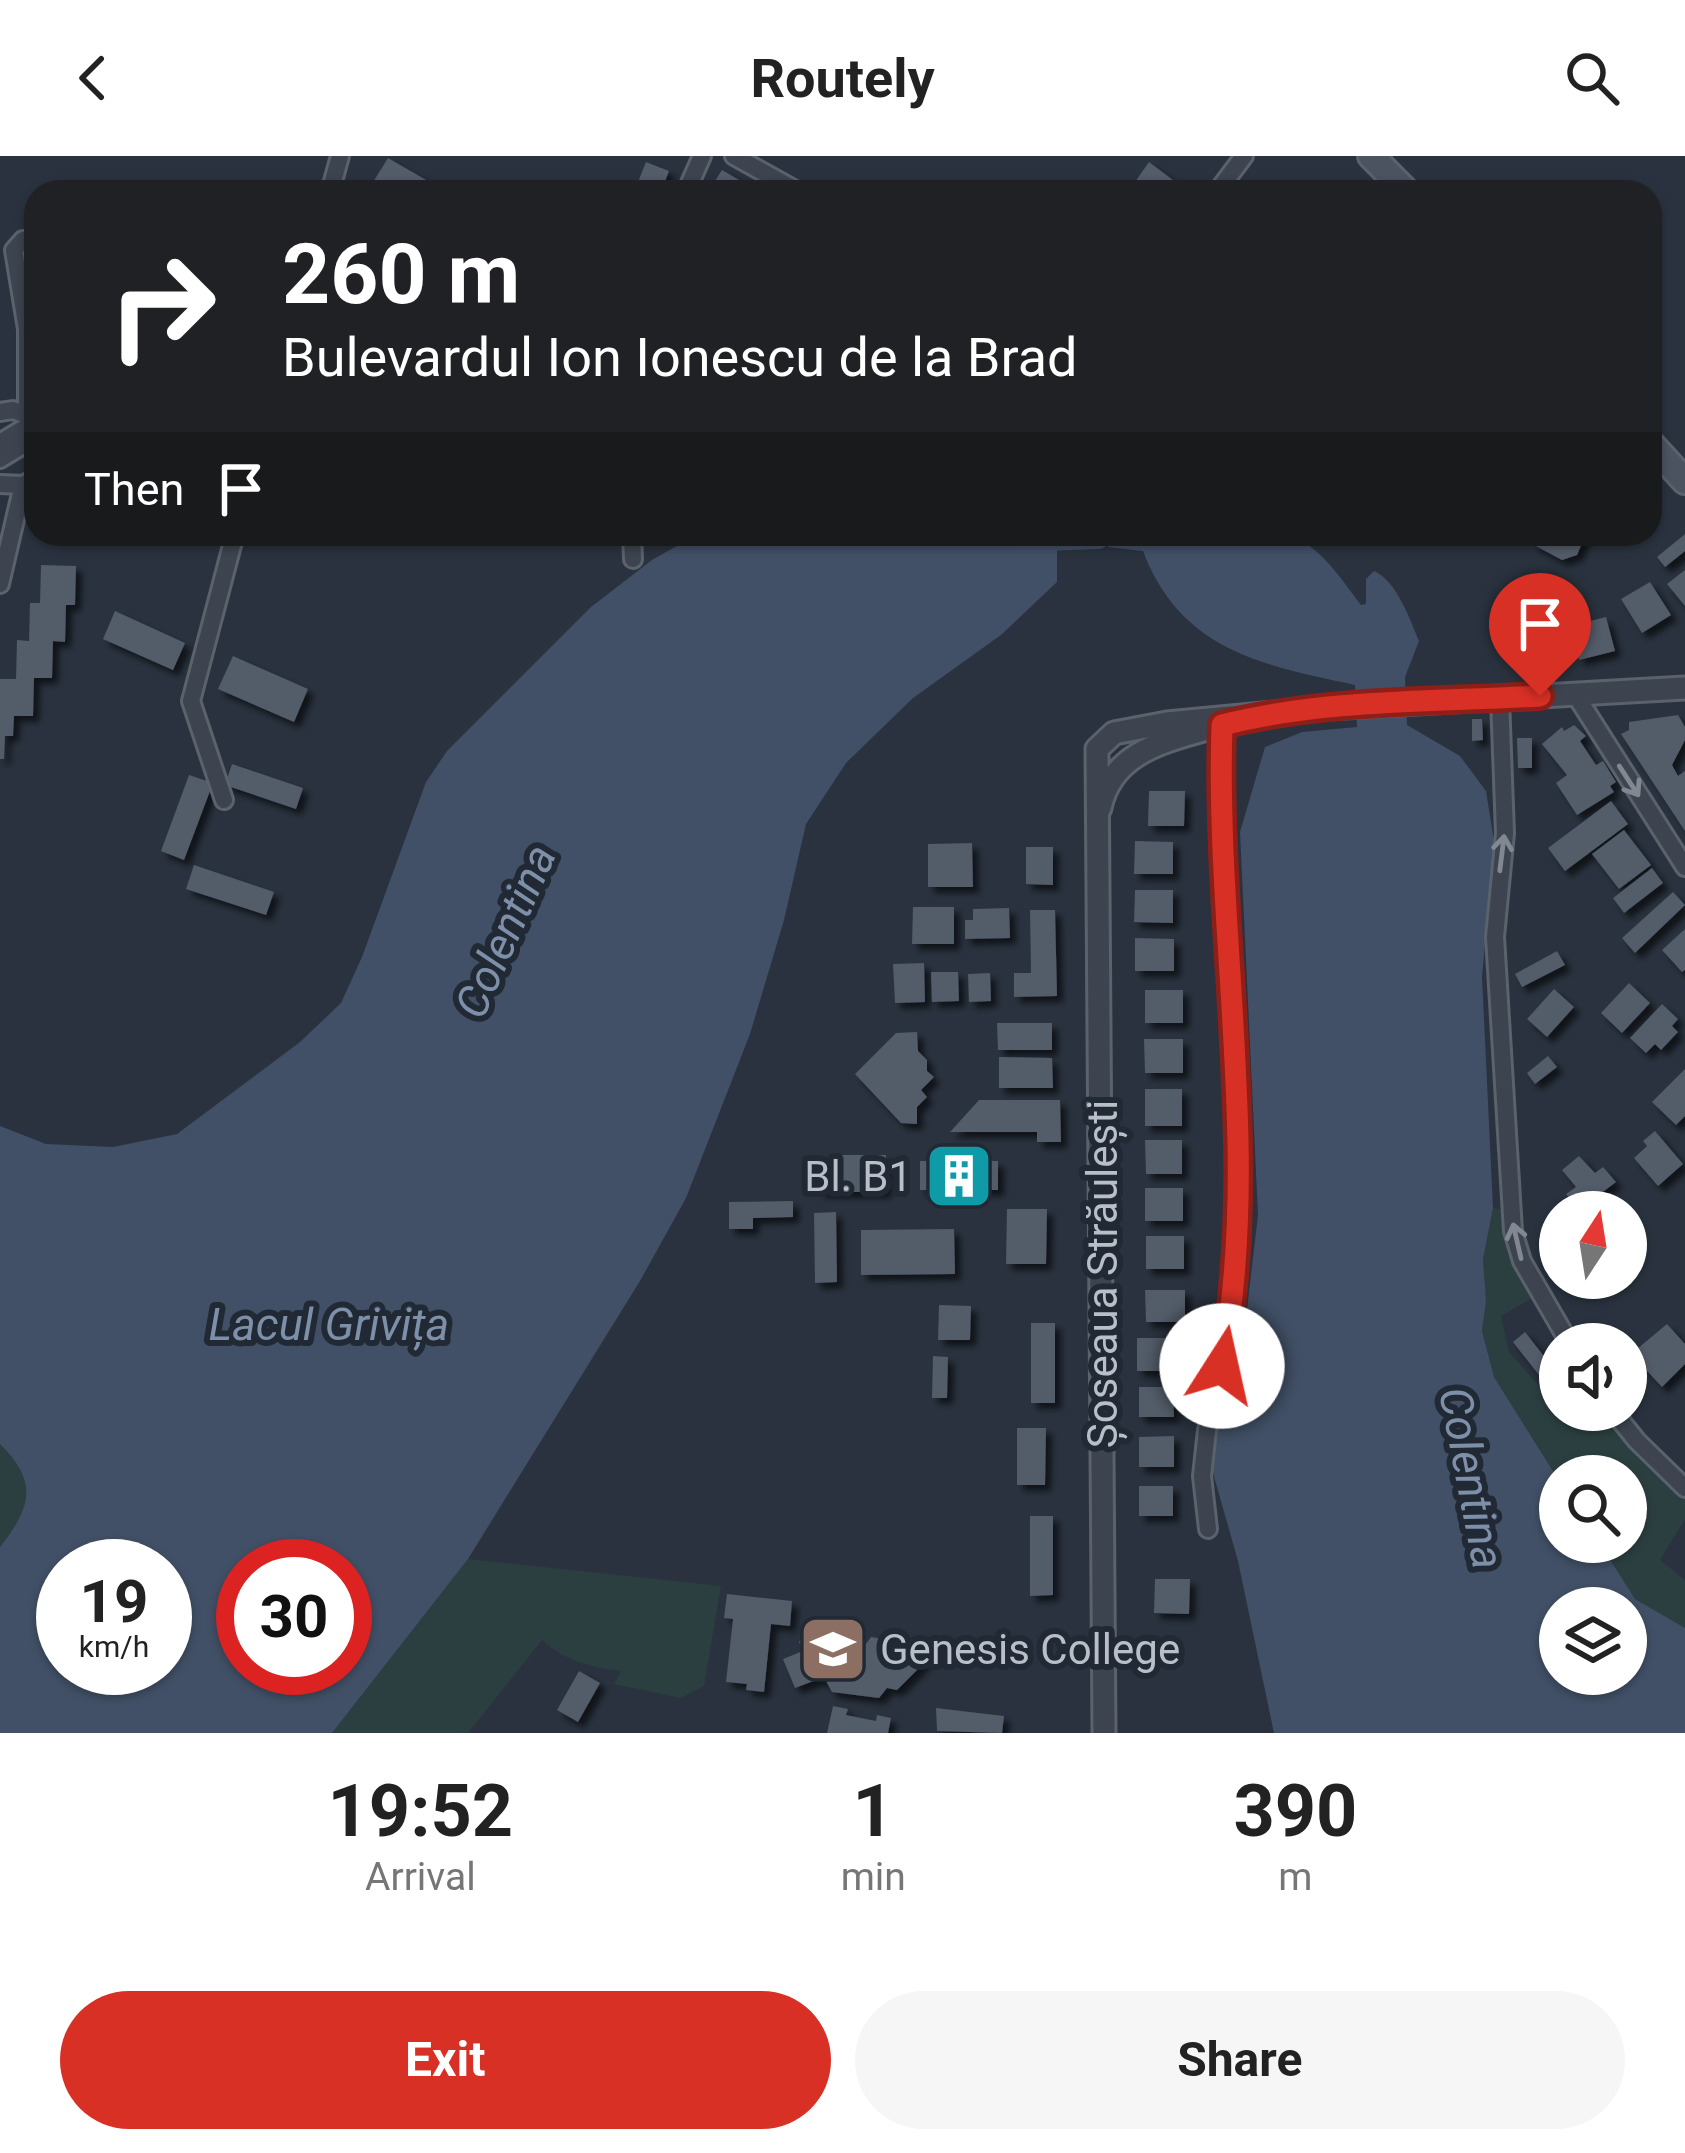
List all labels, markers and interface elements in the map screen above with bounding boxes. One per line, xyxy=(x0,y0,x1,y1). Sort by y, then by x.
icon: back xyxy=(60,45,126,111)
icon: search xyxy=(1559,45,1625,111)
text: Routely xyxy=(750,47,935,110)
text: 260 m xyxy=(282,225,520,324)
icon: right xyxy=(84,228,240,384)
text: Bulevardul Ion Ionescu de la Brad xyxy=(282,326,1078,389)
icon: arrive xyxy=(208,456,274,522)
text: Then xyxy=(84,463,184,516)
pin xyxy=(1489,573,1591,696)
icon: arrive xyxy=(1507,591,1573,657)
one-way arrow xyxy=(1617,763,1642,797)
one-way arrow xyxy=(1492,834,1514,873)
water label: Colentina xyxy=(444,836,567,1026)
street label: Șoseaua Străulești xyxy=(1078,1100,1128,1448)
building icon: Bl. B1 xyxy=(924,1141,994,1211)
place label: Bl. B1 xyxy=(804,1152,912,1201)
north arrow xyxy=(1539,1191,1647,1299)
map controls xyxy=(1539,1191,1647,1695)
one-way arrow xyxy=(1505,1223,1527,1261)
water label: Lacul Grivița xyxy=(209,1298,449,1351)
position arrow xyxy=(1159,1303,1285,1429)
button: sound xyxy=(1539,1323,1647,1431)
water label: Colentina xyxy=(1428,1383,1515,1573)
button: search xyxy=(1539,1455,1647,1563)
speed limit sign: 30 xyxy=(216,1539,372,1695)
text: 19 xyxy=(80,1566,148,1637)
button: layers xyxy=(1539,1587,1647,1695)
school or university icon: Genesis College xyxy=(798,1614,868,1684)
place label: Genesis College xyxy=(880,1625,1180,1674)
text: km/h xyxy=(79,1629,149,1664)
text: 19:52 xyxy=(328,1769,513,1854)
text: 1 xyxy=(853,1769,894,1854)
text: 390 xyxy=(1233,1769,1357,1854)
text: Arrival xyxy=(365,1854,476,1900)
text: min xyxy=(841,1854,906,1900)
text: m xyxy=(1278,1854,1313,1900)
button: Exit xyxy=(60,1991,831,2129)
button: Share xyxy=(855,1991,1625,2129)

